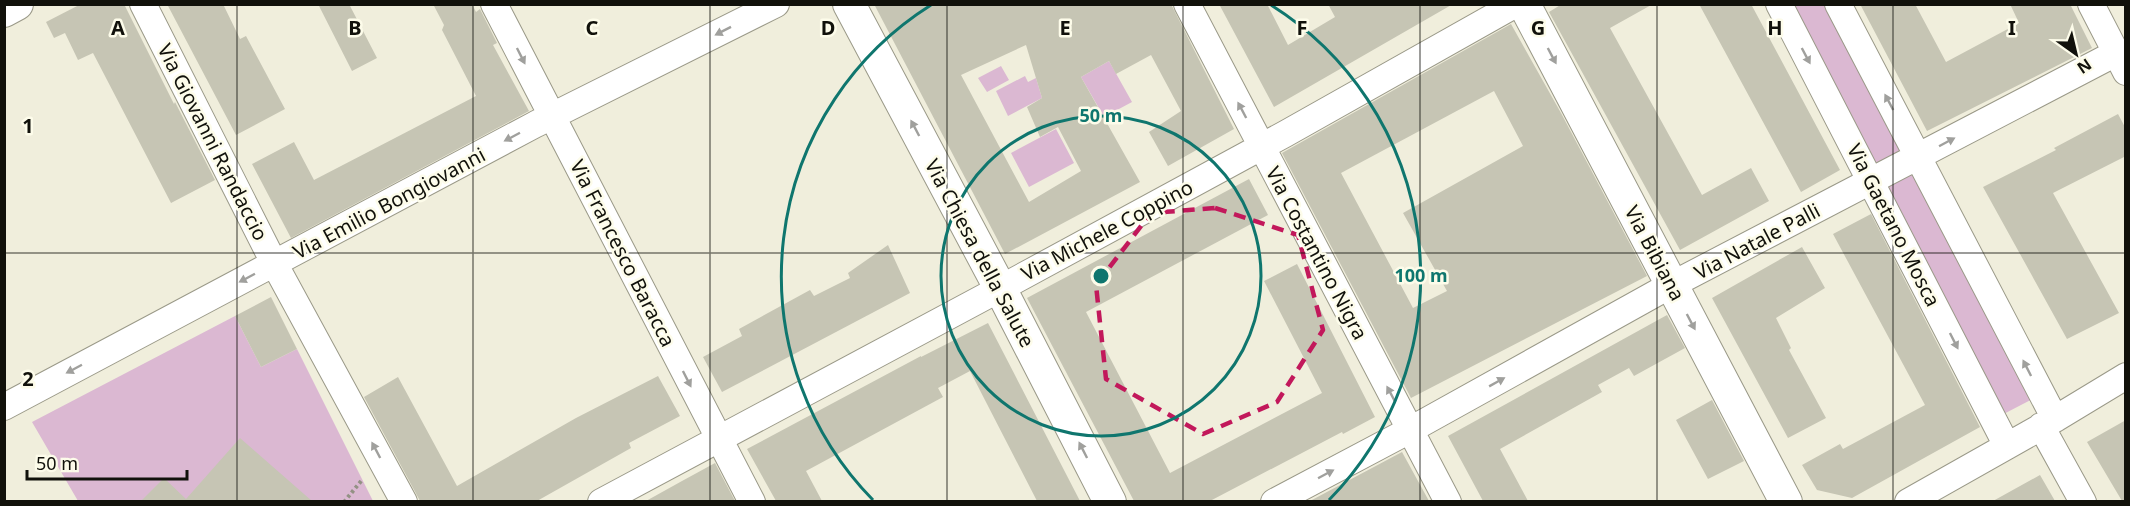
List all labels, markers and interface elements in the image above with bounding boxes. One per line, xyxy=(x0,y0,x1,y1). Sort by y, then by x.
text: A xyxy=(111,14,125,41)
text: B xyxy=(348,14,362,41)
text: C xyxy=(586,14,599,41)
text: D xyxy=(821,14,835,41)
text: E xyxy=(1059,14,1071,41)
text: F xyxy=(1297,14,1307,41)
text: G xyxy=(1531,14,1545,41)
text: H xyxy=(1767,14,1783,41)
text: I xyxy=(2008,14,2016,41)
north arrow xyxy=(2046,24,2106,84)
one-way arrow xyxy=(715,26,732,35)
street label: Via Giovanni Randaccio xyxy=(152,39,274,245)
one-way arrow xyxy=(516,48,525,65)
one-way arrow xyxy=(1547,48,1556,65)
one-way arrow xyxy=(1801,48,1811,65)
text: N xyxy=(2073,54,2096,79)
one-way arrow xyxy=(1884,93,1893,110)
one-way arrow xyxy=(1237,101,1247,118)
text: 50 m xyxy=(1080,103,1122,127)
text: 1 xyxy=(22,112,34,139)
one-way arrow xyxy=(910,119,920,136)
one-way arrow xyxy=(503,132,520,142)
one-way arrow xyxy=(1939,137,1956,147)
street label: Via Gaetano Mosca xyxy=(1841,139,1947,311)
street label: Via Emilio Bongiovanni xyxy=(288,141,490,265)
street label: Via Chiesa della Salute xyxy=(919,154,1041,352)
street label: Via Francesco Baracca xyxy=(564,155,682,351)
street label: Via Costantino Nigra xyxy=(1260,162,1374,344)
street label: Via Michele Coppino xyxy=(1016,173,1198,287)
street label: Via Natale Palli xyxy=(1689,196,1825,286)
street label: Via Bibiana xyxy=(1619,201,1691,305)
text: 100 m xyxy=(1394,263,1448,287)
centre of rings xyxy=(1091,266,1111,286)
one-way arrow xyxy=(238,273,255,283)
one-way arrow xyxy=(1687,313,1696,330)
one-way arrow xyxy=(1949,333,1959,350)
one-way arrow xyxy=(2022,359,2032,377)
text: 2 xyxy=(22,365,34,392)
one-way arrow xyxy=(66,365,83,374)
one-way arrow xyxy=(683,370,692,387)
one-way arrow xyxy=(1489,377,1506,387)
one-way arrow xyxy=(1386,386,1396,403)
one-way arrow xyxy=(371,441,381,458)
one-way arrow xyxy=(1078,441,1088,458)
scale bar xyxy=(27,443,188,481)
text: 50 m xyxy=(36,451,78,475)
one-way arrow xyxy=(1317,469,1334,479)

